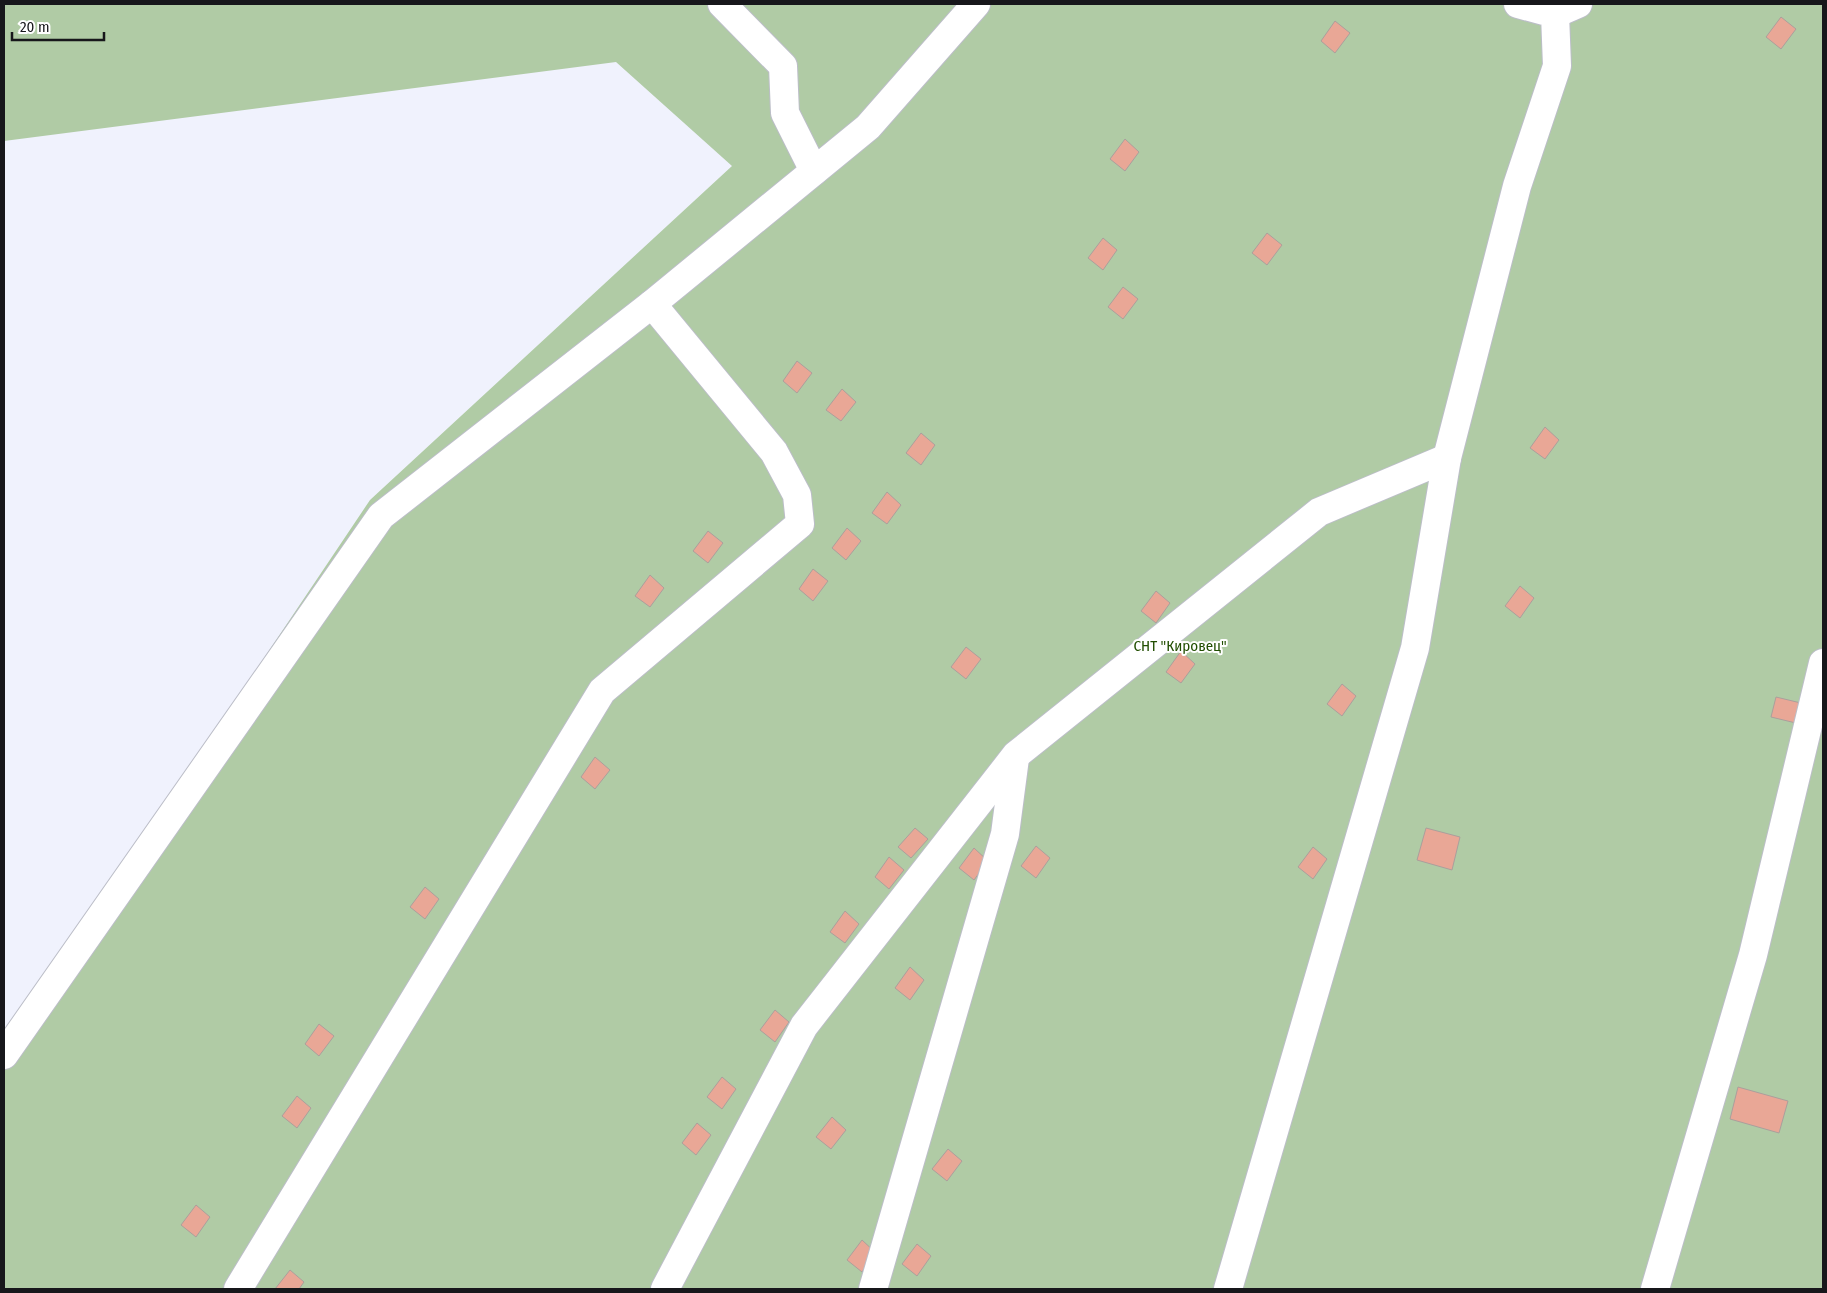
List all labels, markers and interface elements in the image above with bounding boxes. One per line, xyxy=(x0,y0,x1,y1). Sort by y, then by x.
scale bar xyxy=(12,10,105,42)
text: 20 m xyxy=(20,18,50,36)
park label: СНТ "Кировец" xyxy=(1133,637,1227,655)

